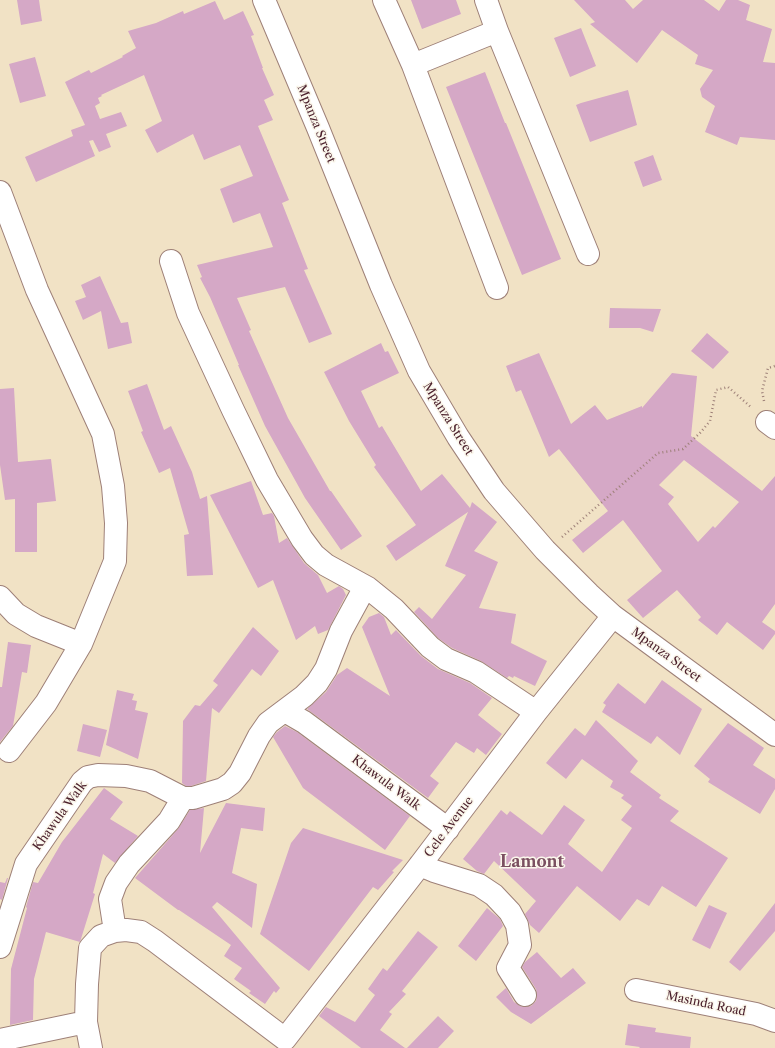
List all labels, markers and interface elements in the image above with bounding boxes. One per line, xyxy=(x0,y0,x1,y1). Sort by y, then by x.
street label: Mpanza Street xyxy=(294,83,338,165)
street label: Mpanza Street xyxy=(420,380,476,458)
street label: Mpanza Street xyxy=(628,625,704,685)
street label: Khawula Walk xyxy=(349,753,423,813)
street label: Khawula Walk xyxy=(30,779,90,853)
street label: Cele Avenue xyxy=(422,794,476,860)
district label: Lamont xyxy=(500,852,564,872)
street label: Masinda Road xyxy=(665,989,747,1019)

